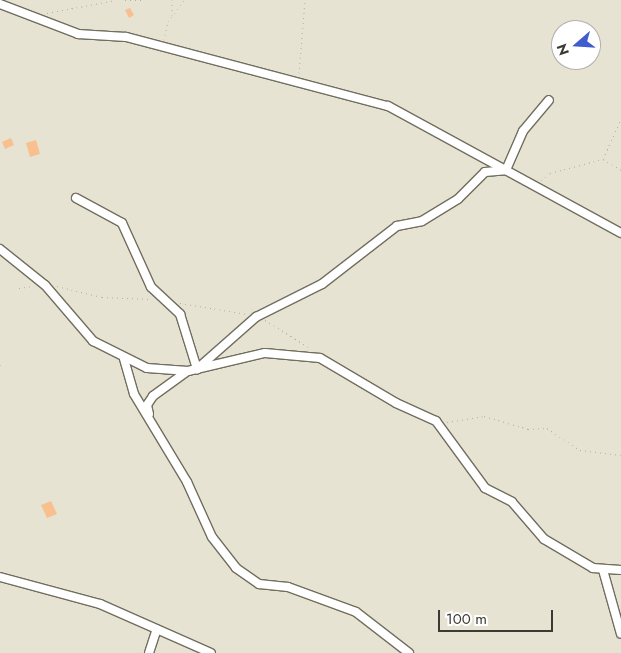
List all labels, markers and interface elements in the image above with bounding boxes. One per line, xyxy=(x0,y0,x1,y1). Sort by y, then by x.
north arrow xyxy=(551,20,601,70)
text: N xyxy=(551,41,574,58)
scale bar xyxy=(441,600,556,632)
text: 100 m xyxy=(446,608,487,630)

